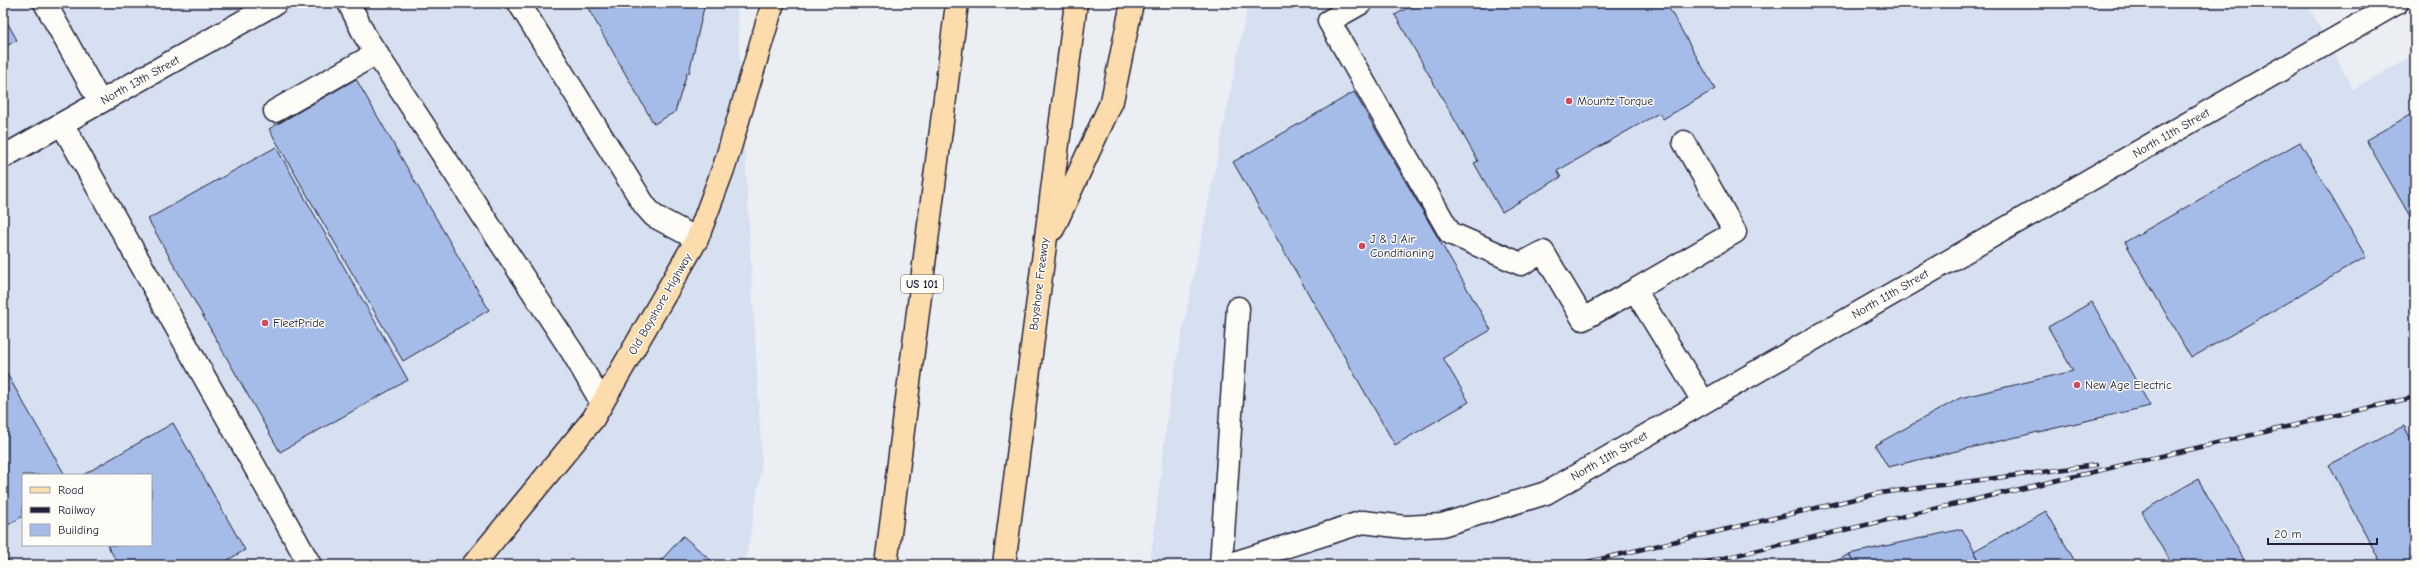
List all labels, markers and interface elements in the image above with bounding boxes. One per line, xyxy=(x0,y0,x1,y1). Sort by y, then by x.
street label: North 13th Street xyxy=(98,52,182,107)
place label: Mountz Torque xyxy=(1577,94,1653,108)
marker: Mountz Torque xyxy=(1564,96,1574,106)
street label: North 11th Street xyxy=(2130,105,2212,161)
place label: J & J Air Conditioning xyxy=(1370,232,1434,260)
street label: Bayshore Freeway xyxy=(1026,236,1052,331)
marker: J & J Air Conditioning xyxy=(1357,241,1367,251)
street label: Old Bayshore Highway xyxy=(625,250,695,357)
street label: North 11th Street xyxy=(1849,266,1931,322)
road number: US 101 xyxy=(901,275,943,293)
place label: FleetPride xyxy=(273,316,325,330)
marker: FleetPride xyxy=(260,318,270,328)
place label: New Age Electric xyxy=(2085,378,2172,392)
marker: New Age Electric xyxy=(2072,380,2082,390)
street label: North 11th Street xyxy=(1568,428,1650,484)
legend xyxy=(22,474,152,546)
text: Road xyxy=(58,483,84,497)
text: Railway xyxy=(58,503,96,517)
scale bar xyxy=(2268,520,2377,546)
text: Building xyxy=(58,523,99,537)
text: 20 m xyxy=(2274,527,2302,541)

